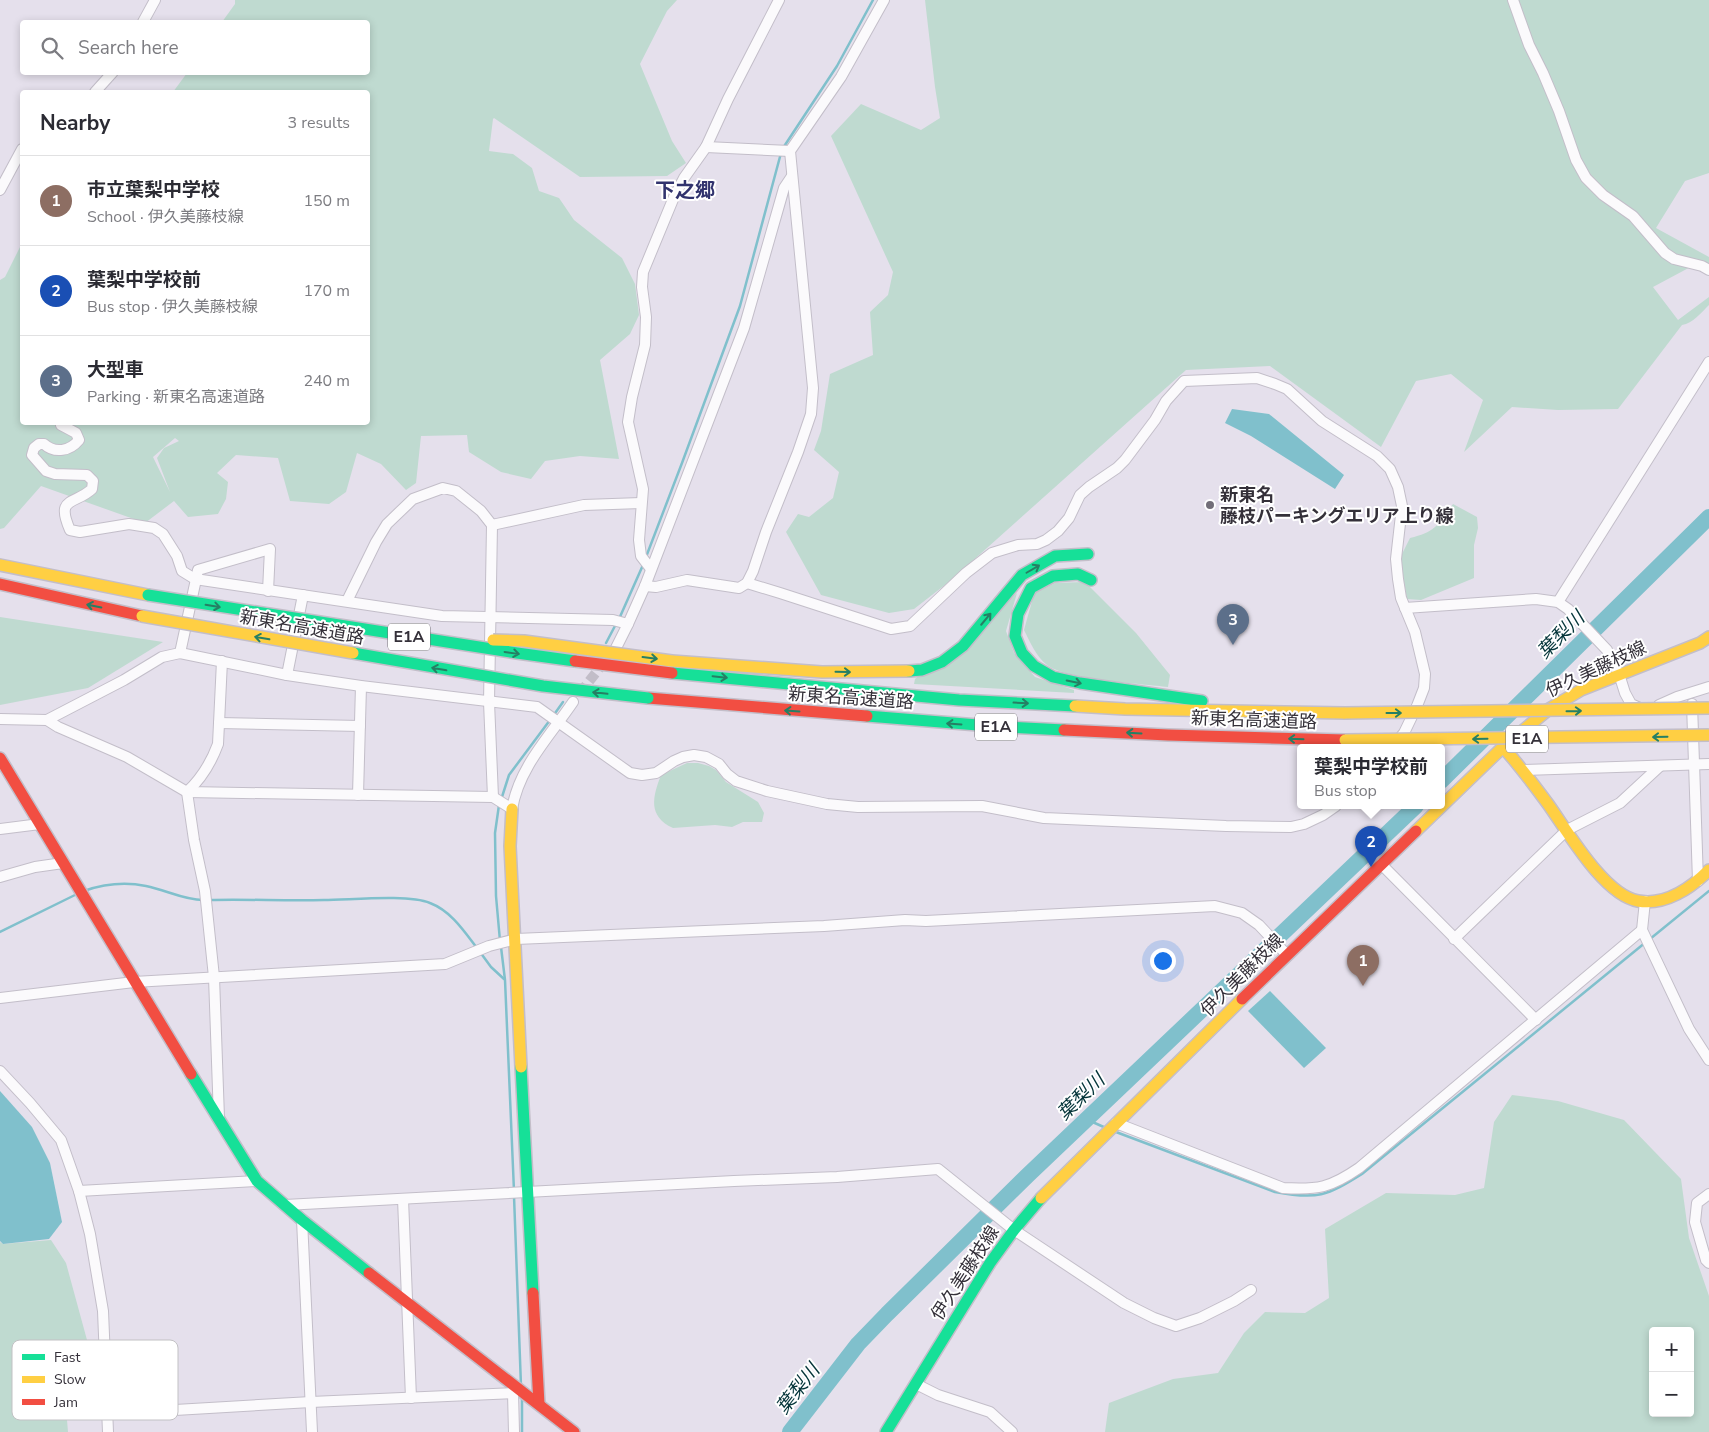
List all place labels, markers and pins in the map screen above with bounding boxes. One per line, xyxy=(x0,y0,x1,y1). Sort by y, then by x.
place label: 新東名 藤枝パーキングエリア上り線 xyxy=(1220,483,1453,528)
marker: 新東名 藤枝パーキングエリア上り線 xyxy=(1204,499,1216,511)
pin: 3 xyxy=(1217,604,1249,645)
pin: 2 xyxy=(1355,826,1387,867)
pin: 1 xyxy=(1347,945,1379,986)

